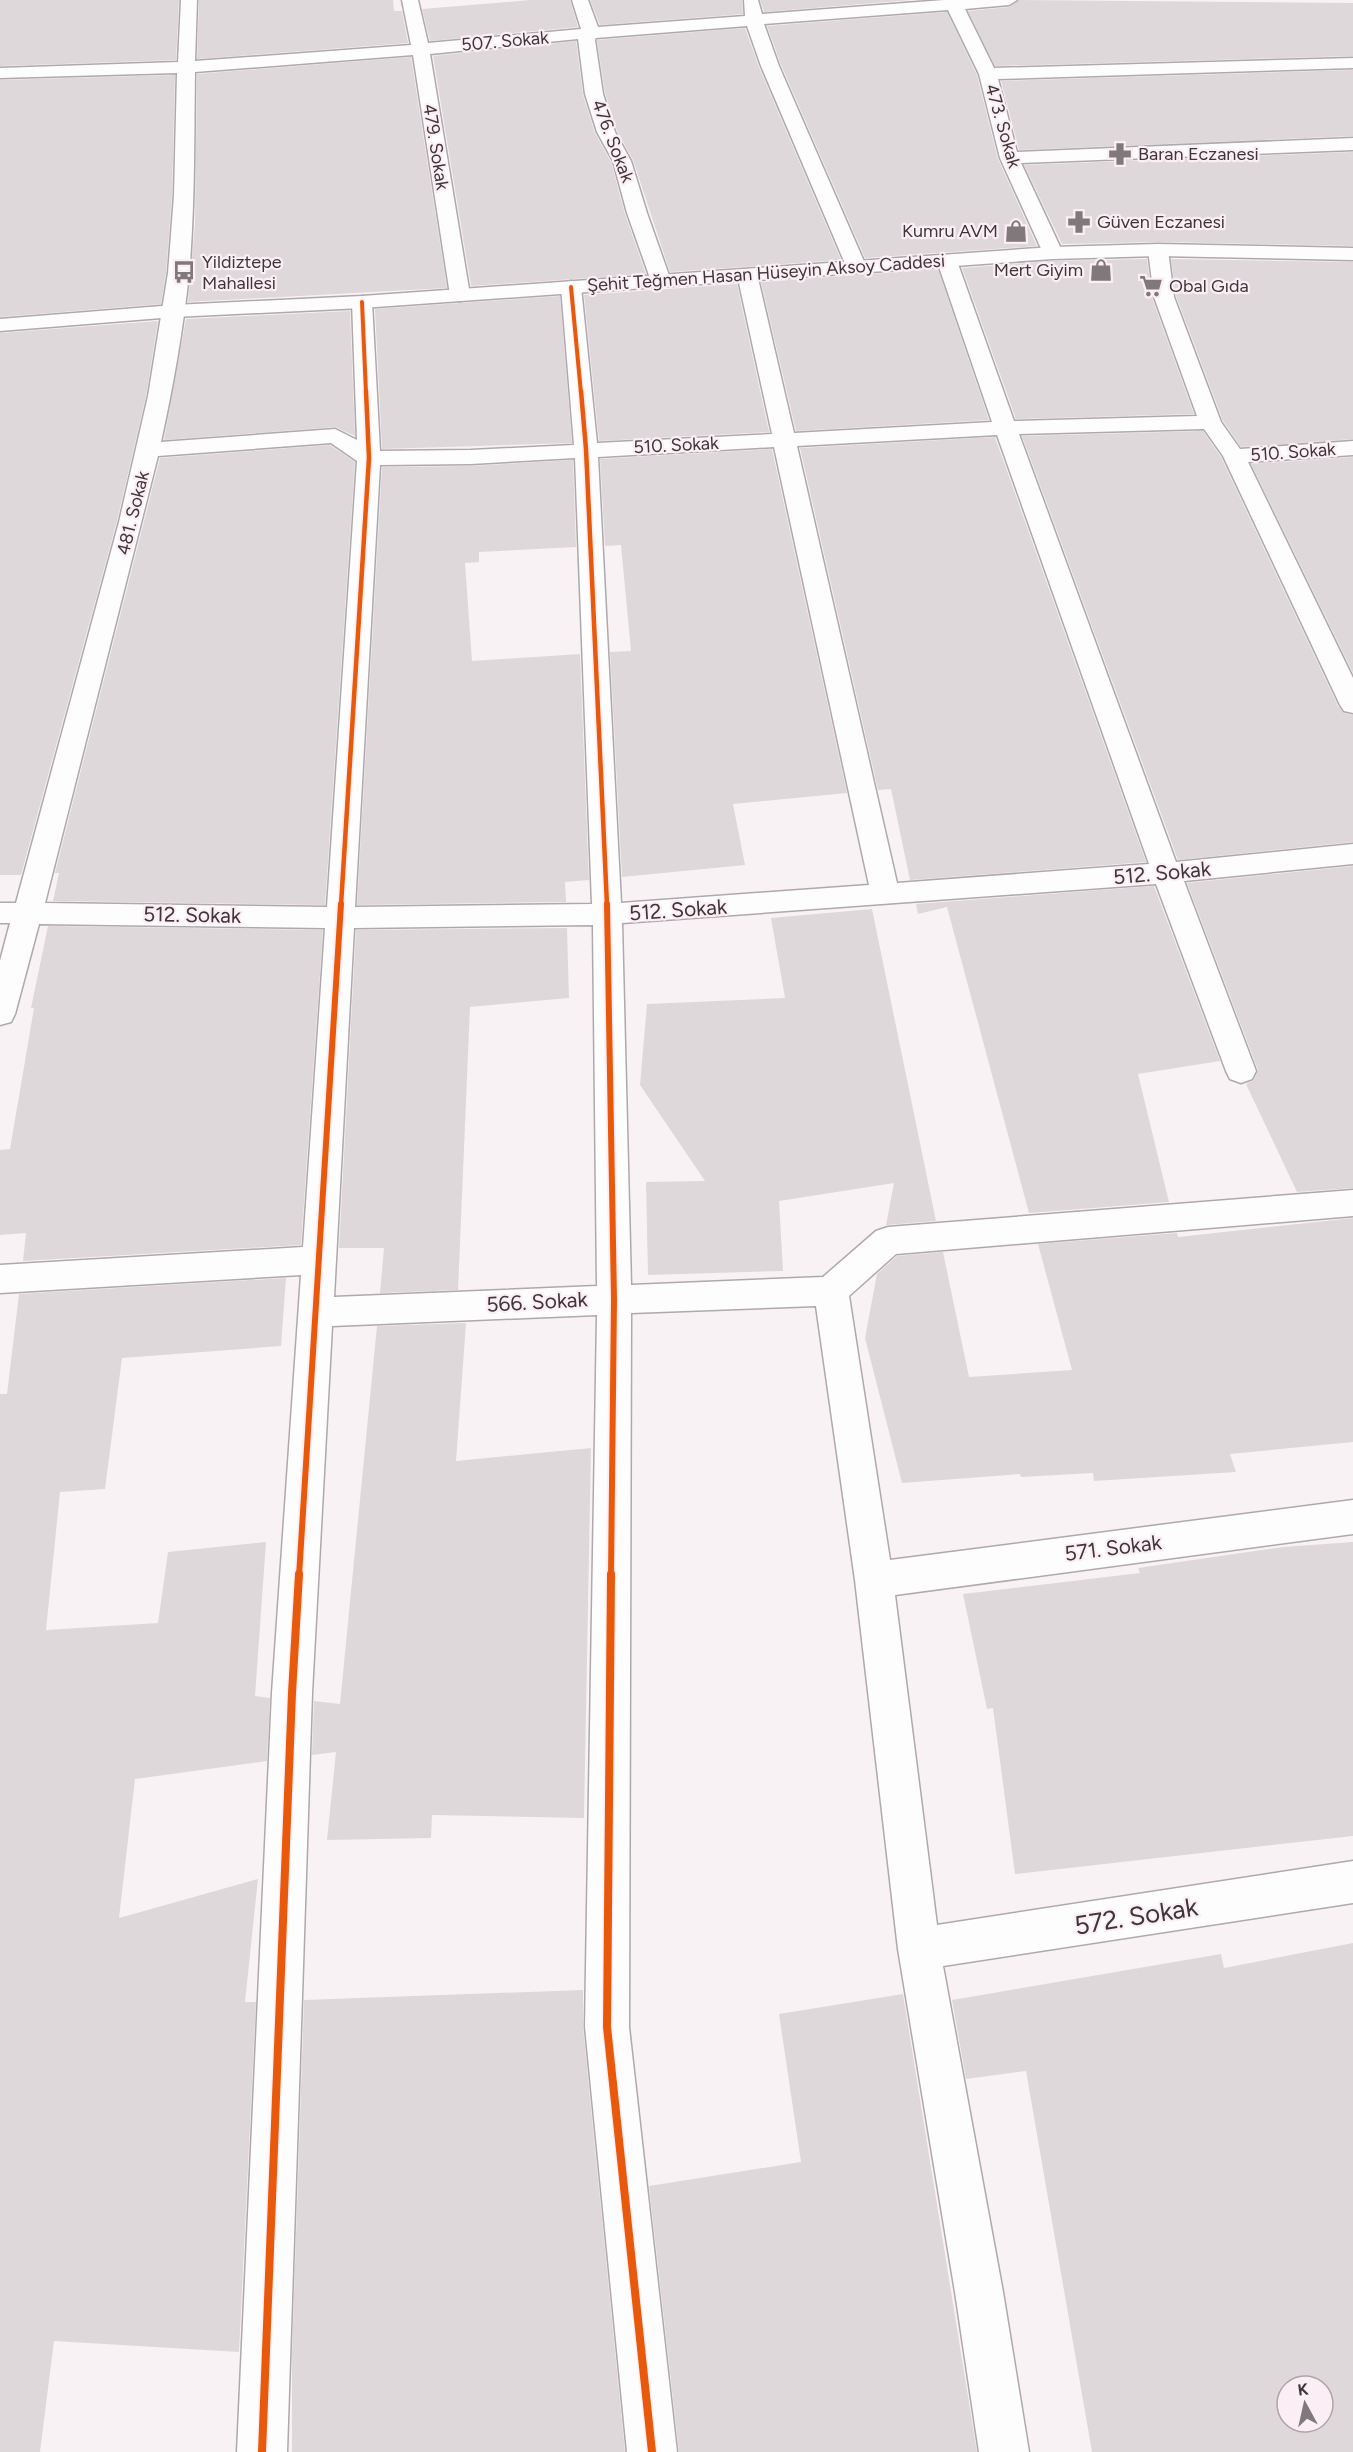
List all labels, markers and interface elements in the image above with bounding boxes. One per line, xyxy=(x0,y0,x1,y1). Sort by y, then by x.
street label: 507. Sokak xyxy=(460,26,550,56)
street label: 473. Sokak xyxy=(980,81,1026,171)
street label: 476. Sokak xyxy=(587,96,639,186)
street label: 479. Sokak xyxy=(418,102,454,192)
pharmacy icon: Baran Eczanesi xyxy=(1107,141,1133,167)
place label: Baran Eczanesi xyxy=(1138,143,1259,165)
pharmacy icon: Güven Eczanesi xyxy=(1066,209,1092,235)
place label: Güven Eczanesi xyxy=(1097,211,1225,233)
shop icon: Kumru AVM xyxy=(1003,218,1029,244)
place label: Kumru AVM xyxy=(902,220,998,242)
street label: Şehit Teğmen Hasan Hüseyin Aksoy Caddesi xyxy=(586,250,946,296)
place label: Yildiztepe Mahallesi xyxy=(202,251,282,294)
shop icon: Mert Giyim xyxy=(1088,257,1114,283)
bus stop icon: Yildiztepe Mahallesi xyxy=(171,259,197,285)
place label: Mert Giyim xyxy=(994,259,1083,281)
supermarket icon: Obal Gıda xyxy=(1138,273,1164,299)
place label: Obal Gıda xyxy=(1169,275,1249,297)
street label: 510. Sokak xyxy=(633,432,720,458)
street label: 510. Sokak xyxy=(1250,438,1337,466)
street label: 481. Sokak xyxy=(112,468,154,557)
street label: 512. Sokak xyxy=(1112,856,1213,889)
street label: 512. Sokak xyxy=(628,894,729,925)
street label: 512. Sokak xyxy=(143,901,242,928)
street label: 566. Sokak xyxy=(486,1286,589,1317)
street label: 571. Sokak xyxy=(1063,1529,1164,1566)
street label: 572. Sokak xyxy=(1072,1890,1200,1942)
north arrow xyxy=(1275,2374,1335,2434)
text: K xyxy=(1296,2379,1310,2400)

